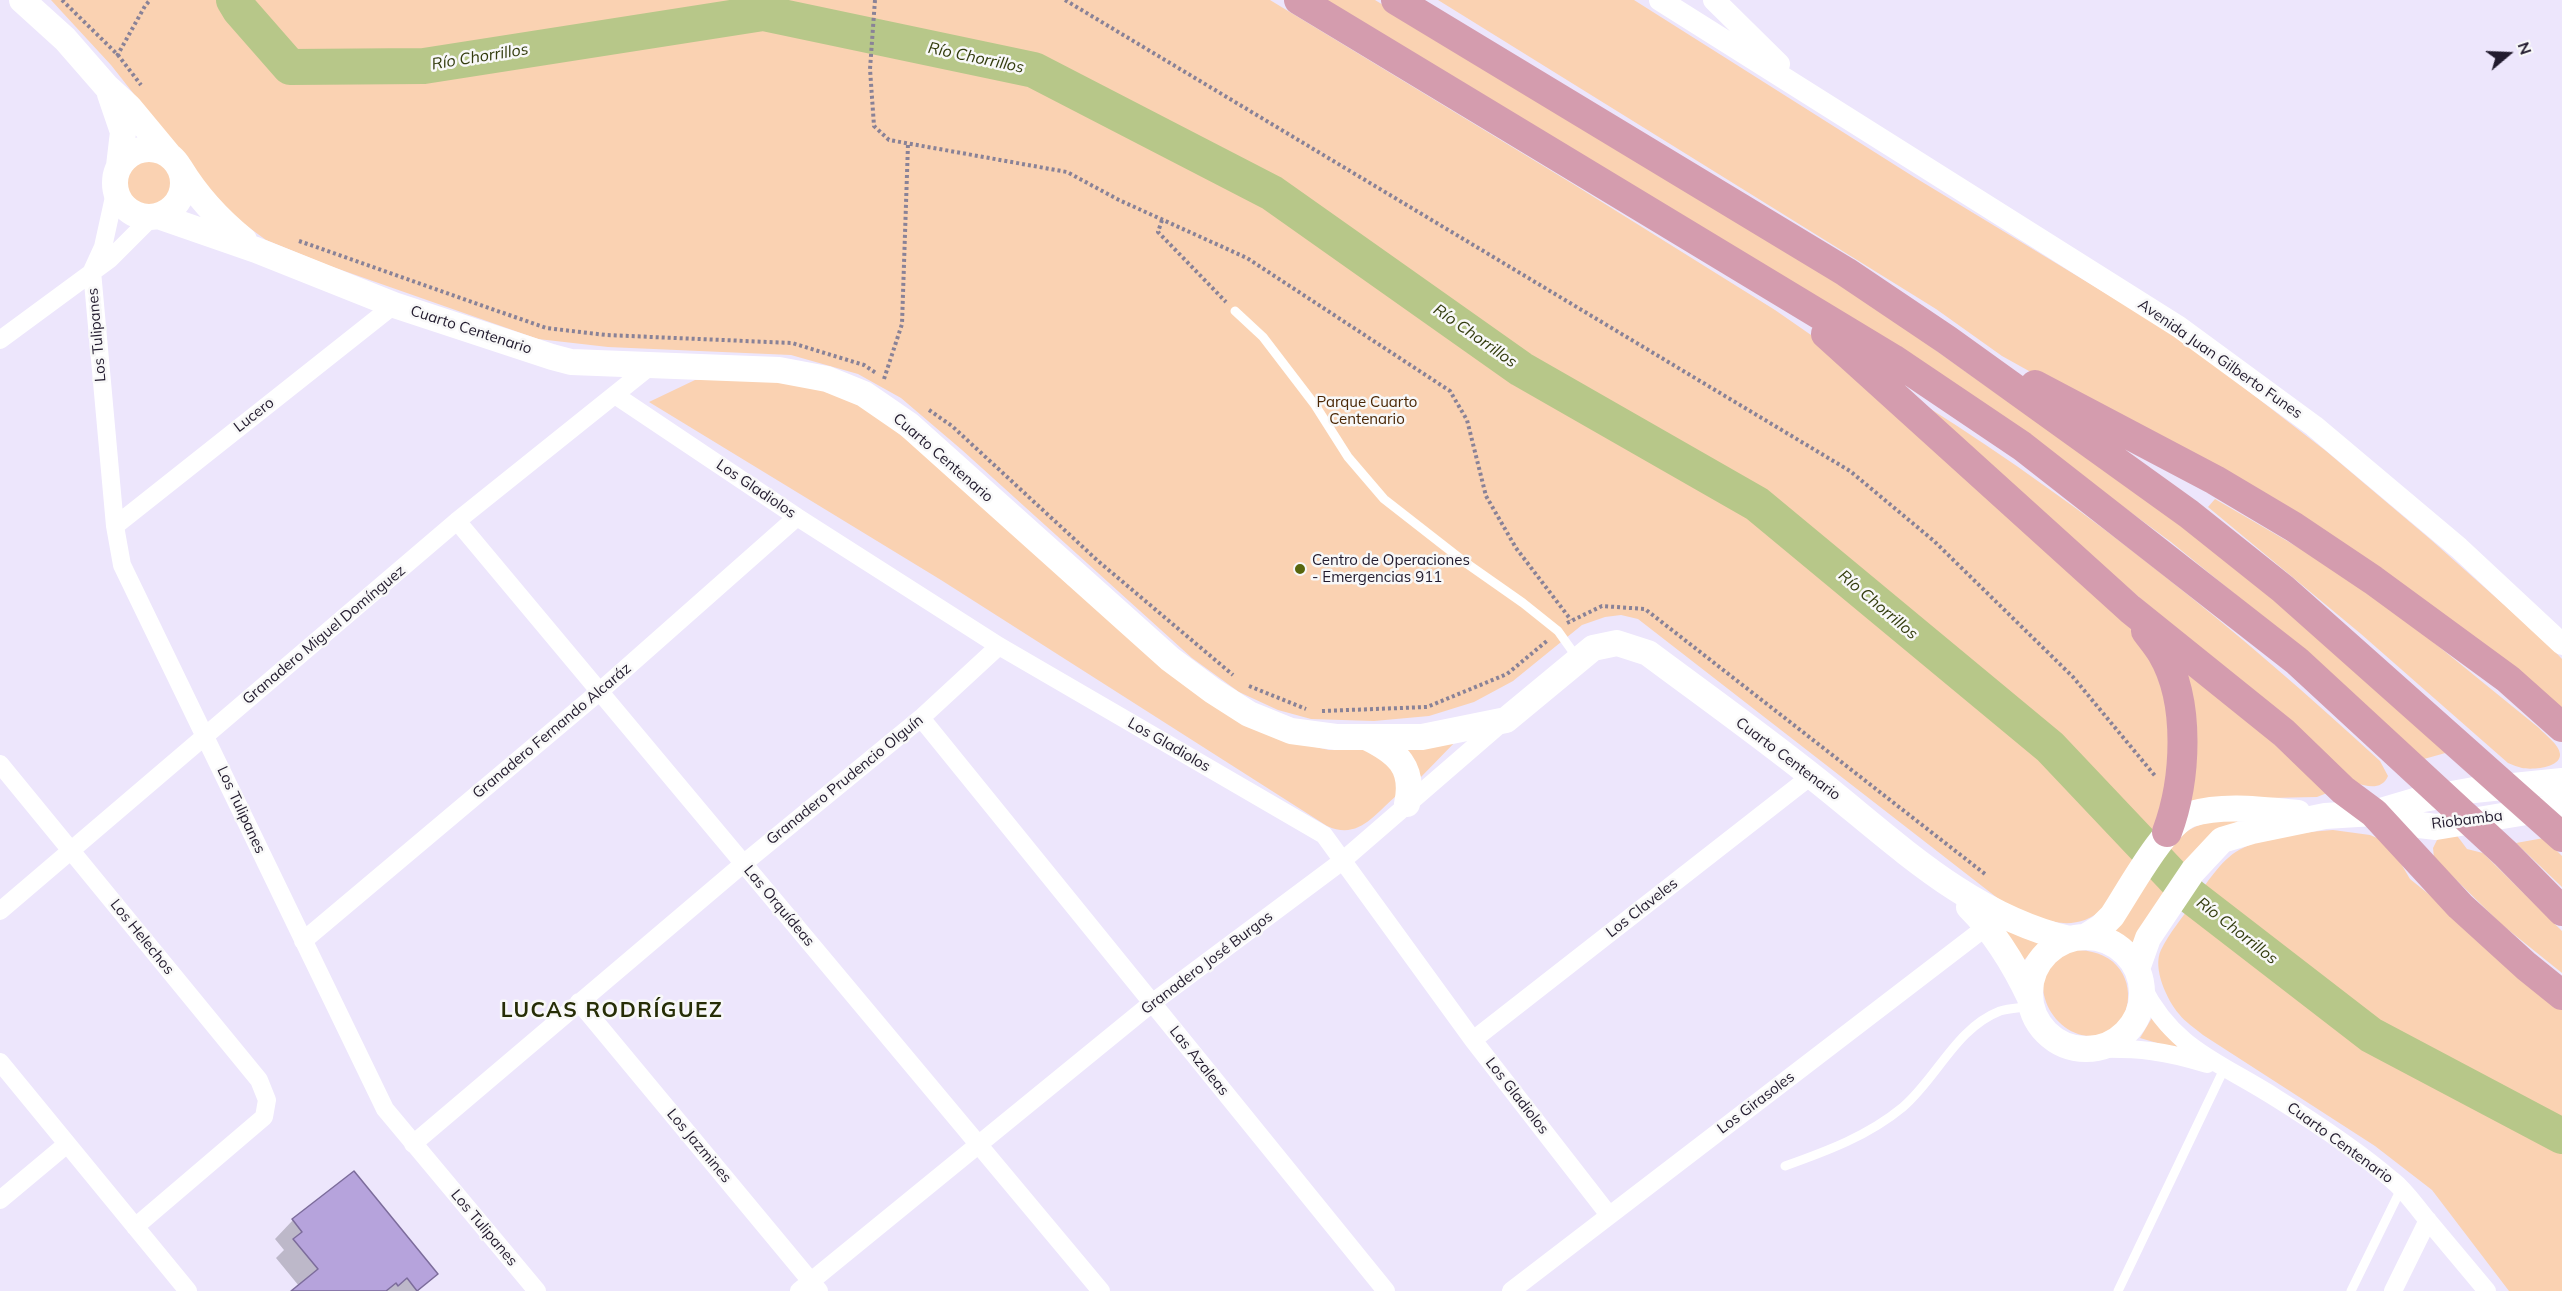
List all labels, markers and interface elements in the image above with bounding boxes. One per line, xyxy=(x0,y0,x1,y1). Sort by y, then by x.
north arrow xyxy=(2478,24,2538,84)
water label: Río Chorrillos xyxy=(926,38,1026,78)
text: N xyxy=(2514,39,2536,57)
water label: Río Chorrillos xyxy=(430,40,530,74)
street label: Los Tulipanes xyxy=(84,287,110,383)
street label: Avenida Juan Gilberto Funes xyxy=(2134,295,2306,423)
water label: Río Chorrillos xyxy=(1429,300,1521,372)
street label: Cuarto Centenario xyxy=(408,302,534,358)
park label: Parque Cuarto Centenario xyxy=(1317,393,1417,428)
street label: Lucero xyxy=(230,394,278,436)
street label: Cuarto Centenario xyxy=(889,410,997,506)
street label: Los Gladiolos xyxy=(713,456,799,522)
place label: Centro de Operaciones - Emergencias 911 xyxy=(1312,551,1470,586)
street label: Granadero Miguel Domínguez xyxy=(239,562,409,708)
marker: Centro de Operaciones - Emergencias 911 xyxy=(1293,562,1307,576)
water label: Río Chorrillos xyxy=(1834,566,1922,644)
street label: Granadero Fernando Alcaráz xyxy=(469,659,635,803)
street label: Granadero Prudencio Olguín xyxy=(763,711,927,849)
street label: Los Gladiolos xyxy=(1125,714,1213,776)
street label: Cuarto Centenario xyxy=(1732,714,1844,804)
street label: Los Tulipanes xyxy=(213,764,269,856)
street label: Riobamba xyxy=(2430,807,2504,833)
street label: Las Orquídeas xyxy=(740,862,818,950)
street label: Los Claveles xyxy=(1603,874,1681,942)
water label: Río Chorrillos xyxy=(2193,893,2281,969)
street label: Los Helechos xyxy=(106,896,178,978)
street label: Granadero José Burgos xyxy=(1138,908,1276,1018)
district label: LUCAS RODRÍGUEZ xyxy=(501,998,723,1024)
street label: Las Azaleas xyxy=(1165,1023,1233,1099)
street label: Los Gladiolos xyxy=(1482,1054,1552,1138)
street label: Los Girasoles xyxy=(1714,1068,1798,1138)
street label: Cuarto Centenario xyxy=(2283,1099,2397,1187)
street label: Los Jazmines xyxy=(663,1105,735,1187)
street label: Los Tulipanes xyxy=(447,1186,521,1270)

